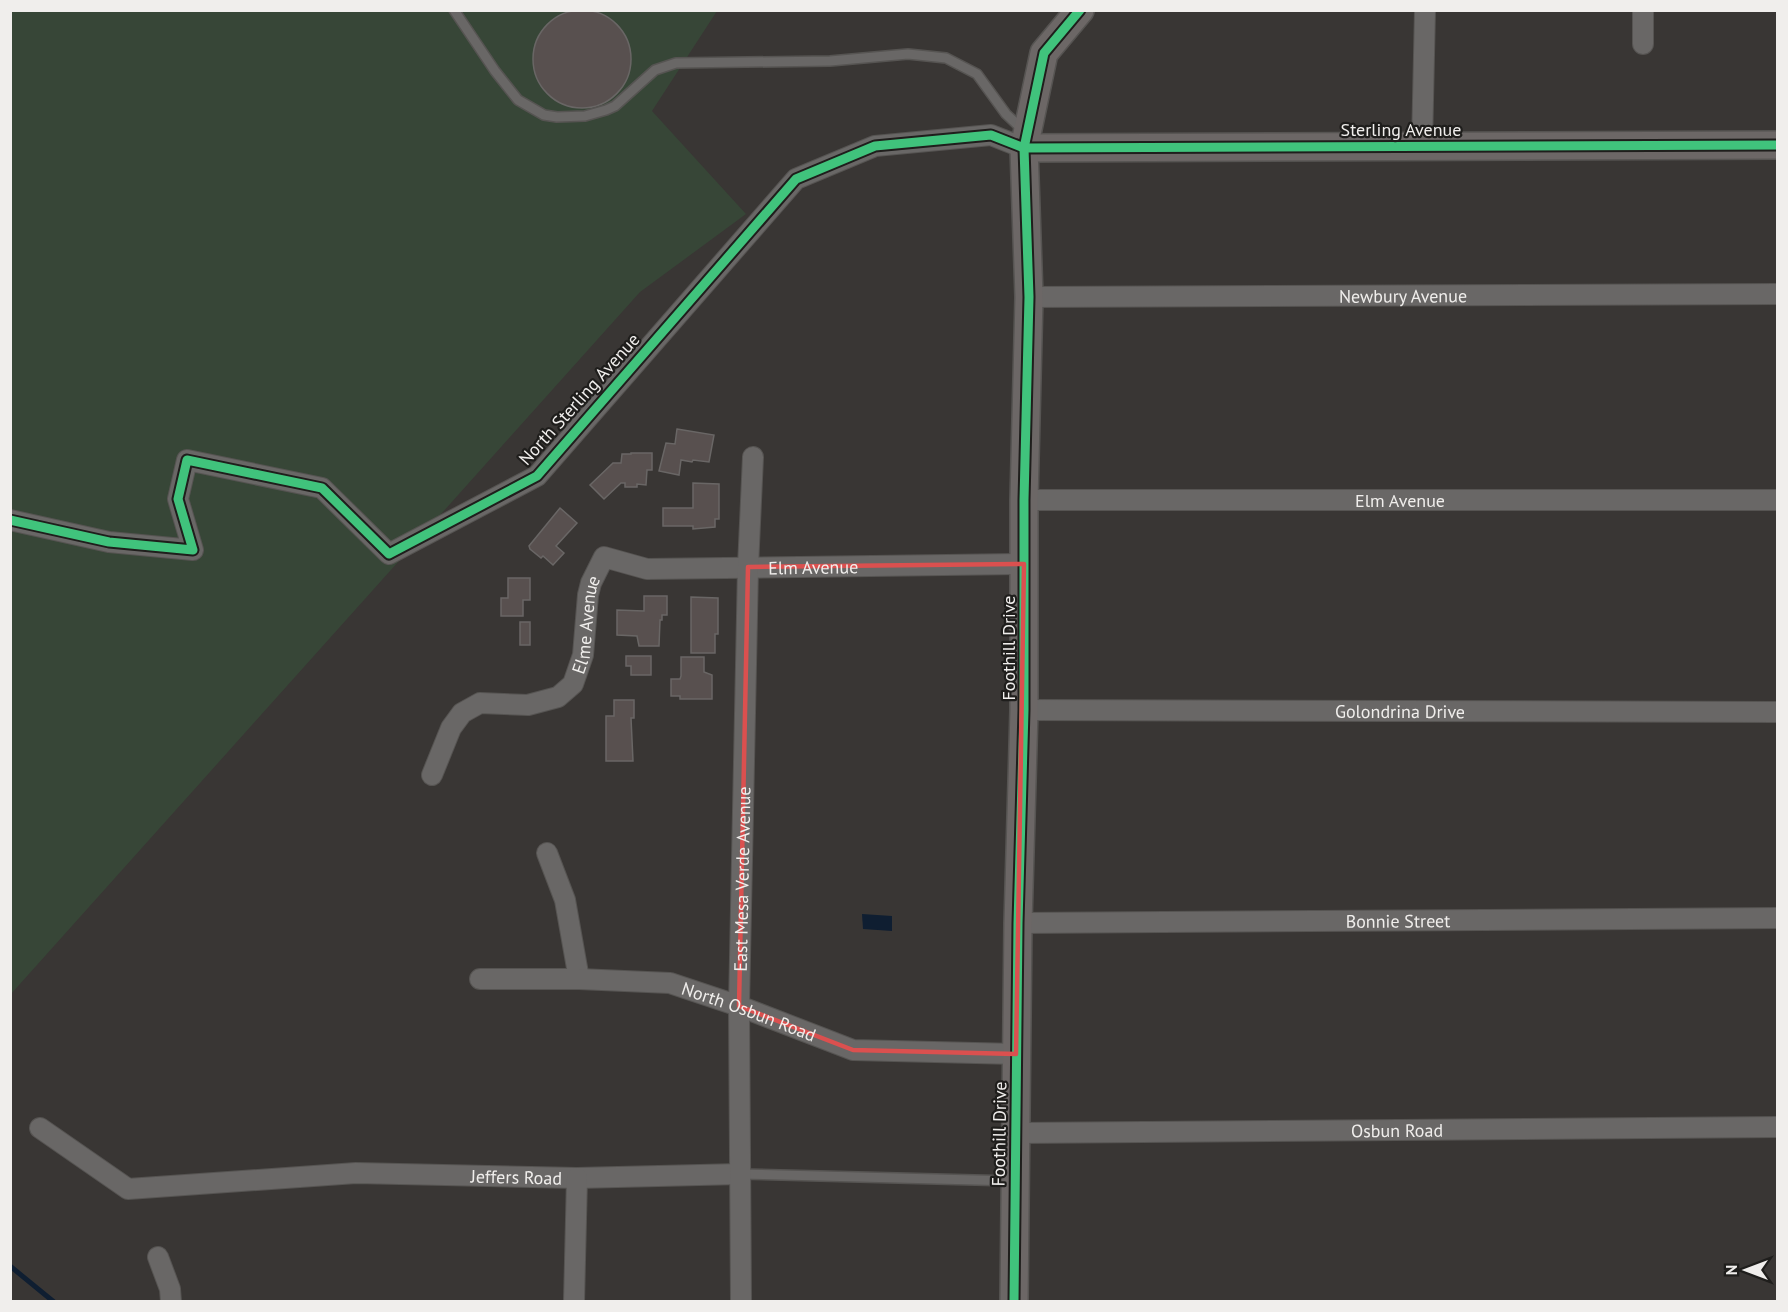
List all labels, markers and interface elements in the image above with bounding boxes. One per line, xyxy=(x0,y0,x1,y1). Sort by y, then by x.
street label: Sterling Avenue xyxy=(1341,118,1461,141)
street label: Newbury Avenue xyxy=(1339,284,1467,307)
street label: North Sterling Avenue xyxy=(514,328,644,470)
street label: Elm Avenue xyxy=(1355,489,1445,512)
street label: Elm Avenue xyxy=(768,555,858,579)
street label: Elme Avenue xyxy=(566,571,605,677)
street label: Foothill Drive xyxy=(997,595,1020,701)
street label: Golondrina Drive xyxy=(1335,699,1465,723)
street label: East Mesa Verde Avenue xyxy=(728,786,755,972)
street label: Bonnie Street xyxy=(1346,909,1450,932)
street label: North Osbun Road xyxy=(679,976,820,1046)
street label: Foothill Drive xyxy=(987,1081,1011,1187)
street label: Osbun Road xyxy=(1351,1118,1443,1142)
street label: Jeffers Road xyxy=(469,1164,562,1189)
north arrow xyxy=(1716,1240,1776,1300)
text: N xyxy=(1721,1265,1741,1275)

